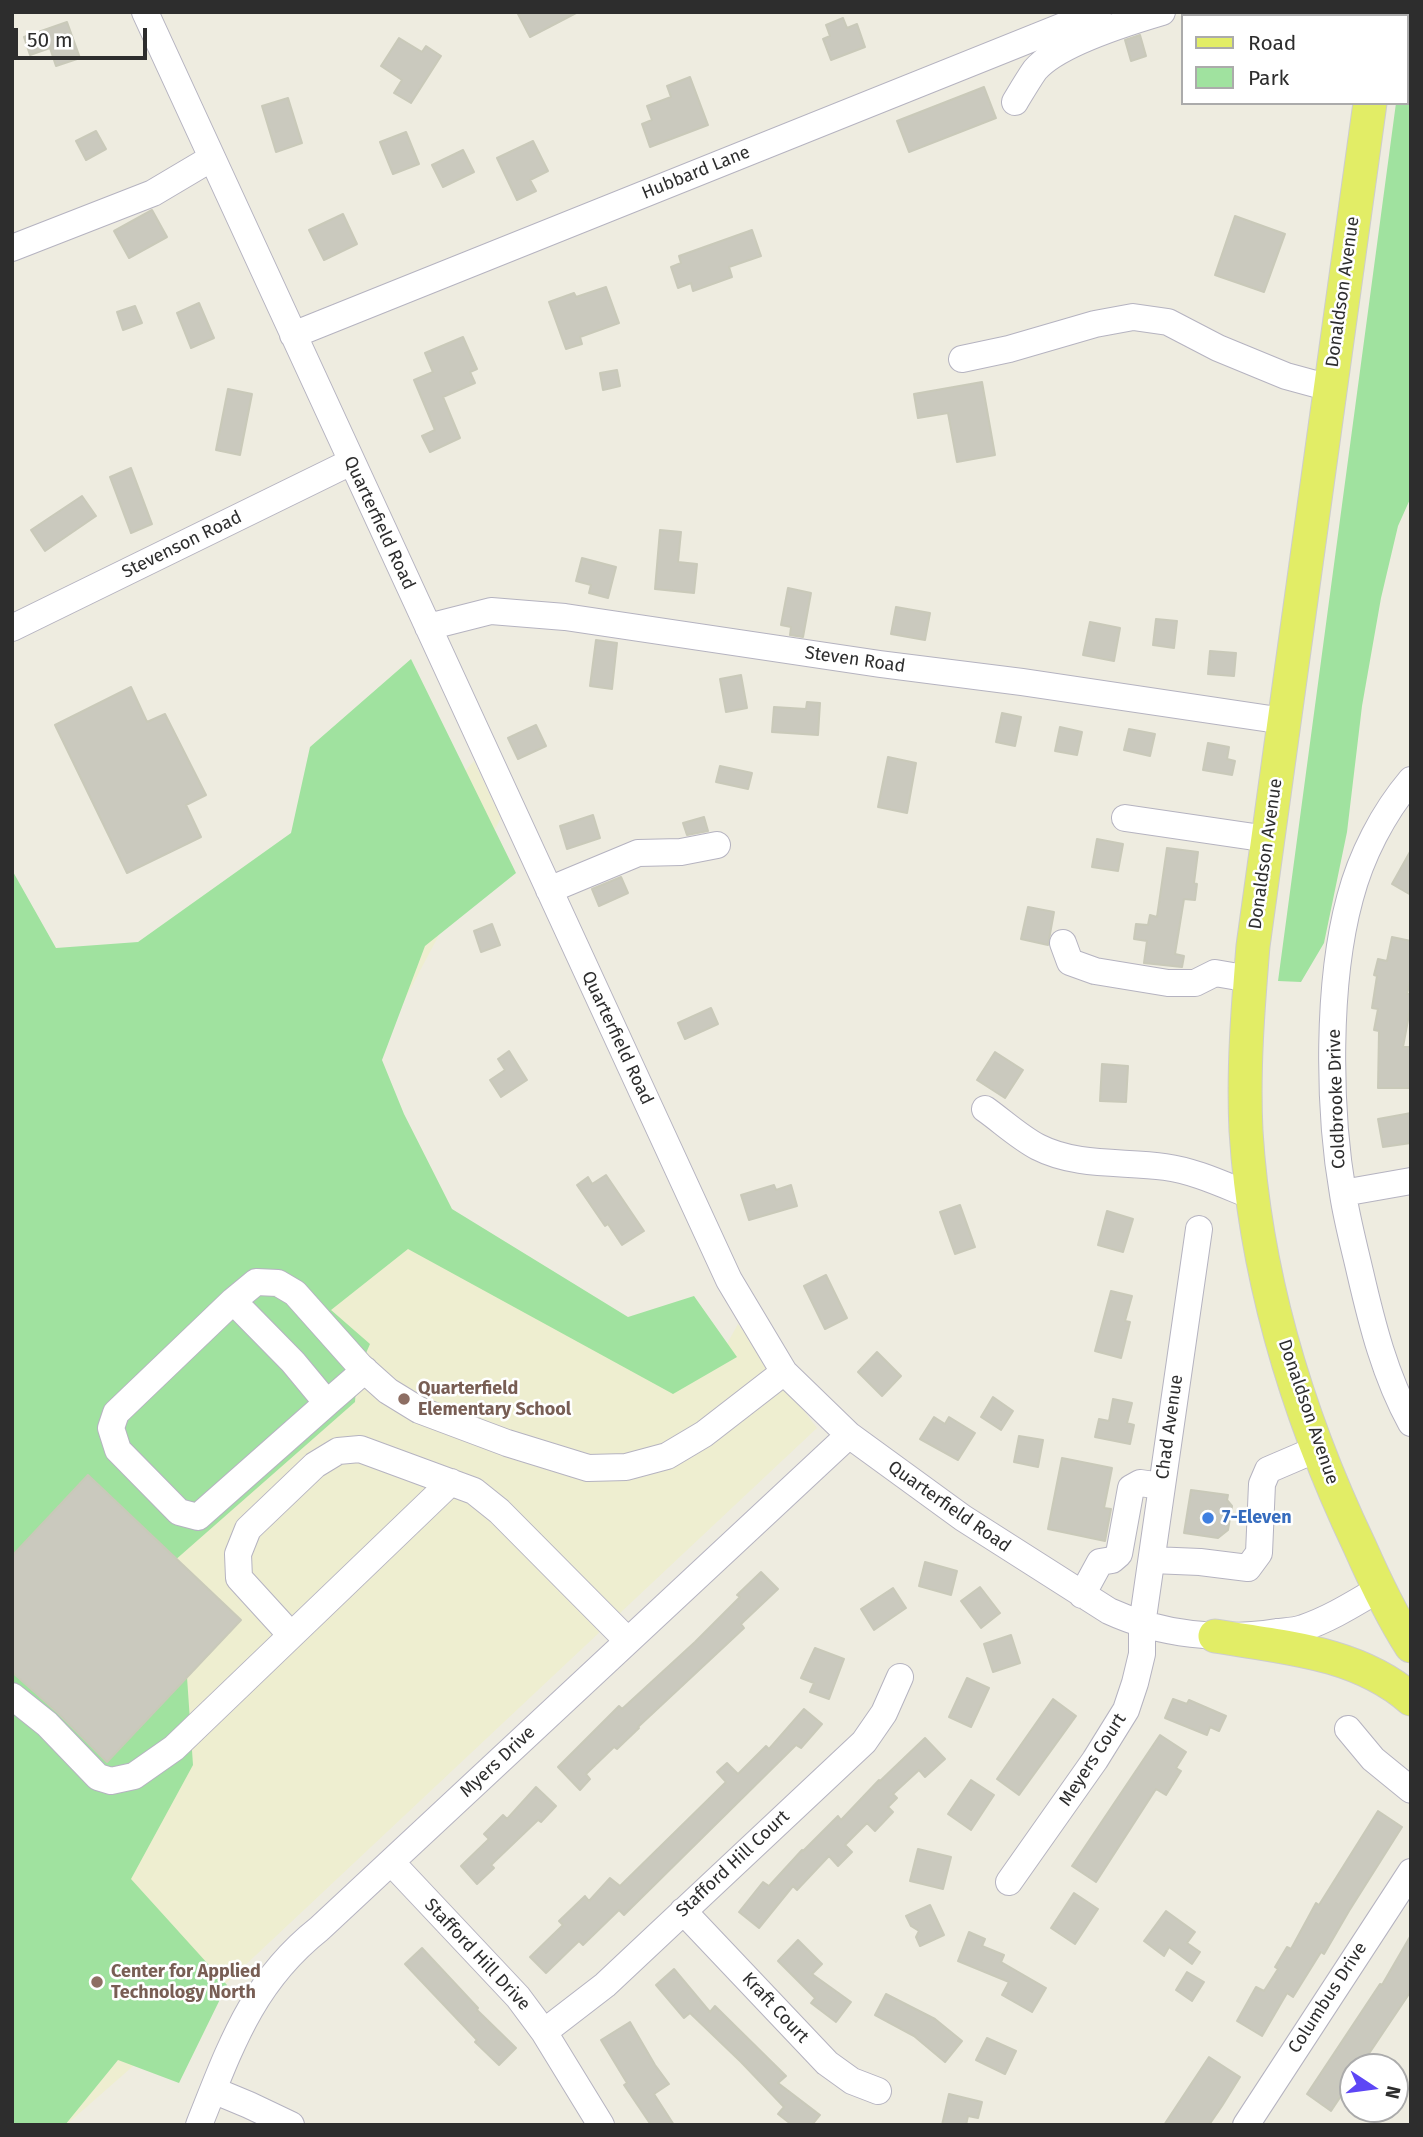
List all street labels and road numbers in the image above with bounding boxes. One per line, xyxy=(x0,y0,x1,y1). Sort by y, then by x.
street label: Hubbard Lane xyxy=(639,142,753,204)
street label: Donaldson Avenue xyxy=(1322,215,1364,369)
street label: Quarterfield Road xyxy=(339,453,419,593)
street label: Stevenson Road xyxy=(119,507,245,583)
street label: Steven Road xyxy=(803,642,907,678)
street label: Donaldson Avenue xyxy=(1245,777,1287,931)
street label: Quarterfield Road xyxy=(577,968,657,1108)
street label: Coldbrooke Drive xyxy=(1324,1029,1350,1169)
street label: Donaldson Avenue xyxy=(1273,1337,1343,1487)
street label: Chad Avenue xyxy=(1152,1373,1188,1481)
street label: Quarterfield Road xyxy=(883,1457,1015,1557)
street label: Meyers Court xyxy=(1055,1710,1131,1810)
street label: Myers Drive xyxy=(456,1722,540,1802)
street label: Stafford Hill Court xyxy=(672,1806,794,1922)
street label: Stafford Hill Drive xyxy=(420,1895,534,2015)
street label: Columbus Drive xyxy=(1284,1938,1372,2058)
street label: Kraft Court xyxy=(737,1968,813,2048)

